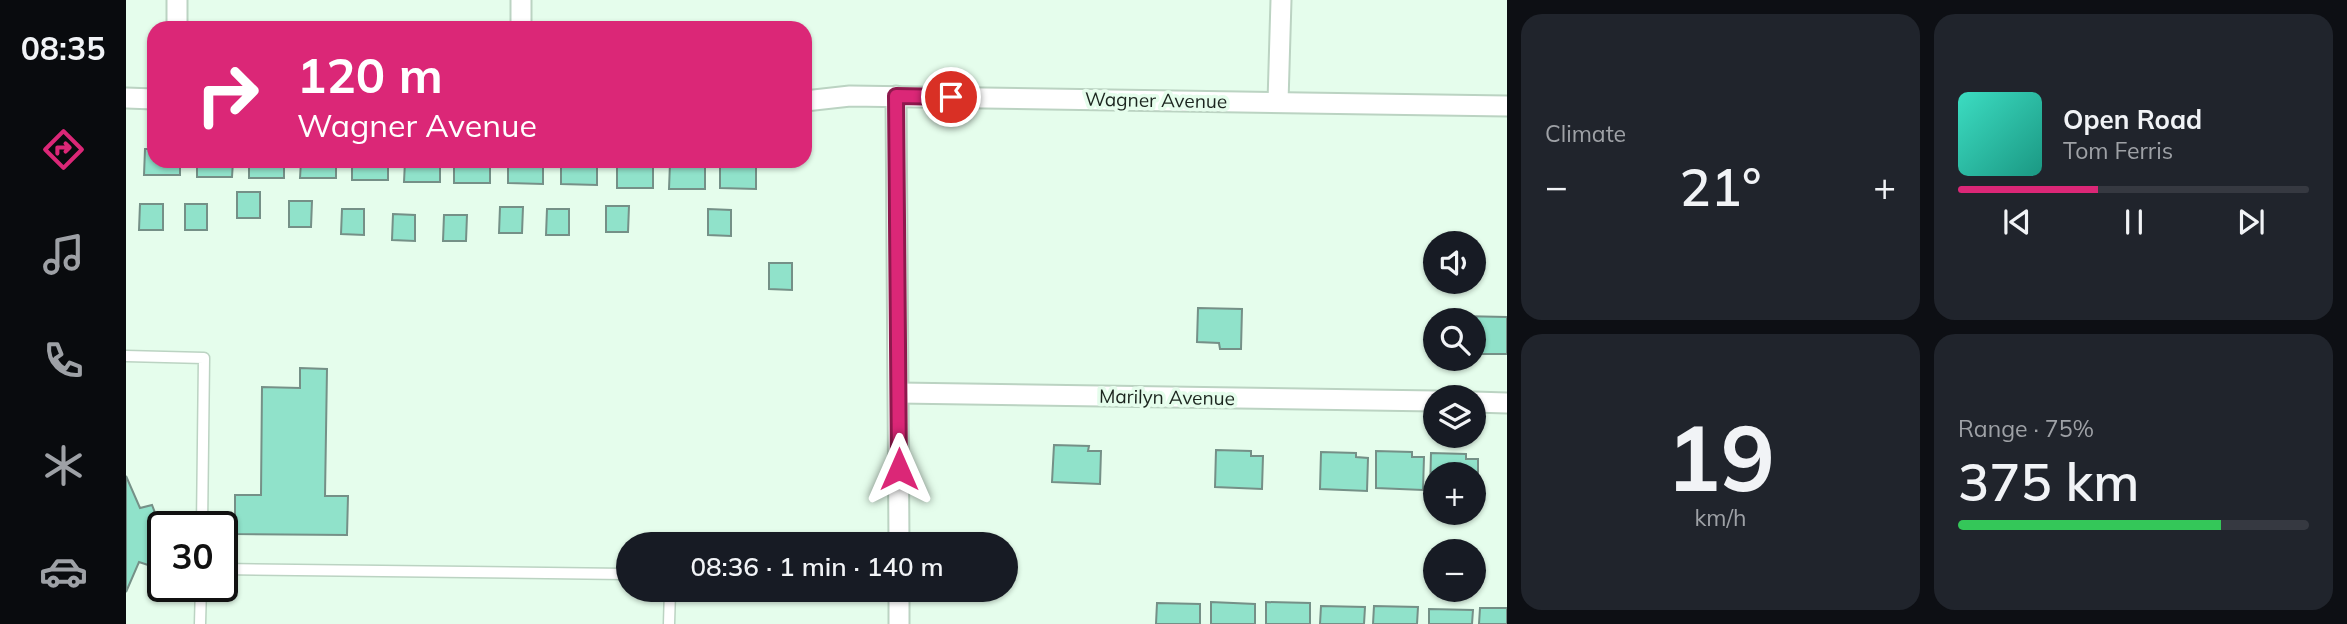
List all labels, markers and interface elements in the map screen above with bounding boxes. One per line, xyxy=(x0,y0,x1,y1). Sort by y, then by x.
text: 08:35 xyxy=(21,28,105,68)
text: 120 m xyxy=(297,44,443,105)
icon: right xyxy=(182,49,273,140)
pin xyxy=(921,67,981,127)
icon: arrive xyxy=(932,78,970,116)
street label: Wagner Avenue xyxy=(1085,87,1227,113)
text: Open Road xyxy=(2063,103,2202,136)
text: Wagner Avenue xyxy=(297,105,537,145)
text: Climate xyxy=(1545,119,1626,148)
icon: directions xyxy=(39,125,88,174)
text: Tom Ferris xyxy=(2063,136,2173,165)
text: 21° xyxy=(1680,154,1761,219)
text: − xyxy=(1545,162,1568,210)
text: + xyxy=(1873,162,1896,210)
icon: previous xyxy=(1998,203,2036,241)
icon: pause xyxy=(2115,203,2153,241)
icon: next xyxy=(2232,203,2270,241)
icon: music xyxy=(39,230,88,279)
map controls xyxy=(1423,231,1486,602)
button: sound xyxy=(1423,231,1486,294)
button: search xyxy=(1423,308,1486,371)
icon: phone xyxy=(39,336,88,385)
street label: Marilyn Avenue xyxy=(1099,384,1235,410)
button: layers xyxy=(1423,385,1486,448)
text: 19 xyxy=(1666,400,1775,514)
text: Range · 75% xyxy=(1958,414,2094,443)
position arrow xyxy=(862,432,936,506)
icon: climate xyxy=(39,441,88,490)
text: 375 km xyxy=(1958,449,2139,514)
button: + xyxy=(1423,462,1486,525)
text: km/h xyxy=(1694,503,1747,532)
speed limit sign: 30 xyxy=(147,511,238,602)
button: − xyxy=(1423,539,1486,602)
icon: car xyxy=(39,547,88,596)
text: 08:36 · 1 min · 140 m xyxy=(690,550,944,583)

